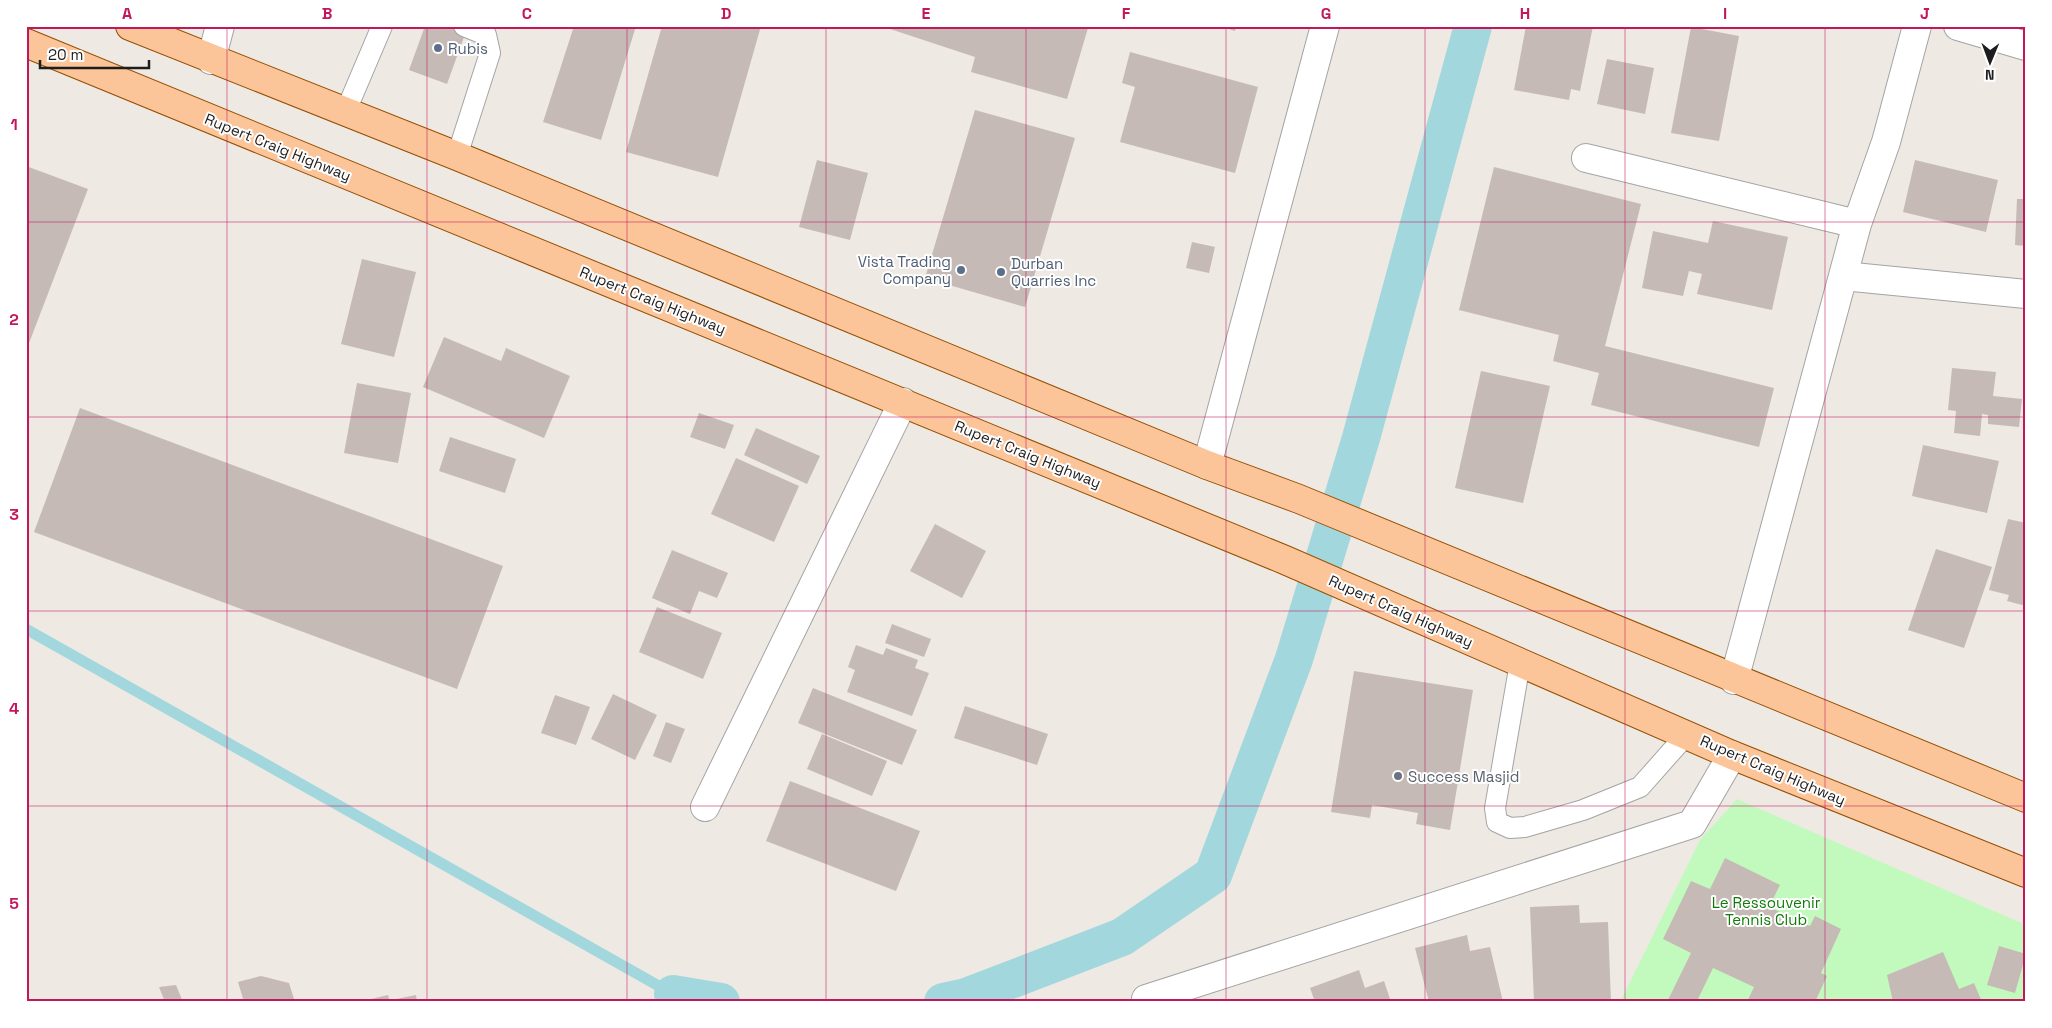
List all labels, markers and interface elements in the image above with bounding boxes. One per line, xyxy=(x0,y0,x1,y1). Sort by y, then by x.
text: A xyxy=(122,3,132,24)
text: B xyxy=(322,3,332,24)
text: C xyxy=(522,3,532,24)
text: D xyxy=(721,3,731,24)
text: E xyxy=(922,3,931,24)
text: F xyxy=(1122,3,1131,24)
text: G xyxy=(1321,3,1331,24)
text: H xyxy=(1520,3,1530,24)
text: I xyxy=(1723,3,1727,24)
text: J xyxy=(1920,3,1930,24)
scale bar xyxy=(40,38,149,70)
north arrow xyxy=(1964,38,2014,88)
place label: Rubis xyxy=(448,39,488,58)
marker: Rubis xyxy=(432,42,444,54)
text: 20 m xyxy=(48,45,83,64)
text: N xyxy=(1985,66,1995,84)
street label: Rupert Craig Highway xyxy=(202,109,354,185)
text: 1 xyxy=(10,114,18,135)
place label: Vista Trading Company xyxy=(858,252,951,288)
place label: Durban Quarries Inc xyxy=(1011,254,1096,290)
street label: Rupert Craig Highway xyxy=(577,262,729,338)
marker: Vista Trading Company xyxy=(955,264,967,276)
marker: Durban Quarries Inc xyxy=(995,266,1007,278)
text: 2 xyxy=(9,309,19,330)
street label: Rupert Craig Highway xyxy=(952,416,1104,492)
text: 3 xyxy=(9,504,19,525)
street label: Rupert Craig Highway xyxy=(1326,571,1476,651)
text: 4 xyxy=(9,698,19,719)
street label: Rupert Craig Highway xyxy=(1697,731,1849,809)
place label: Success Masjid xyxy=(1408,767,1519,786)
marker: Success Masjid xyxy=(1392,770,1404,782)
text: 5 xyxy=(9,893,19,914)
park label: Le Ressouvenir Tennis Club xyxy=(1712,893,1821,929)

